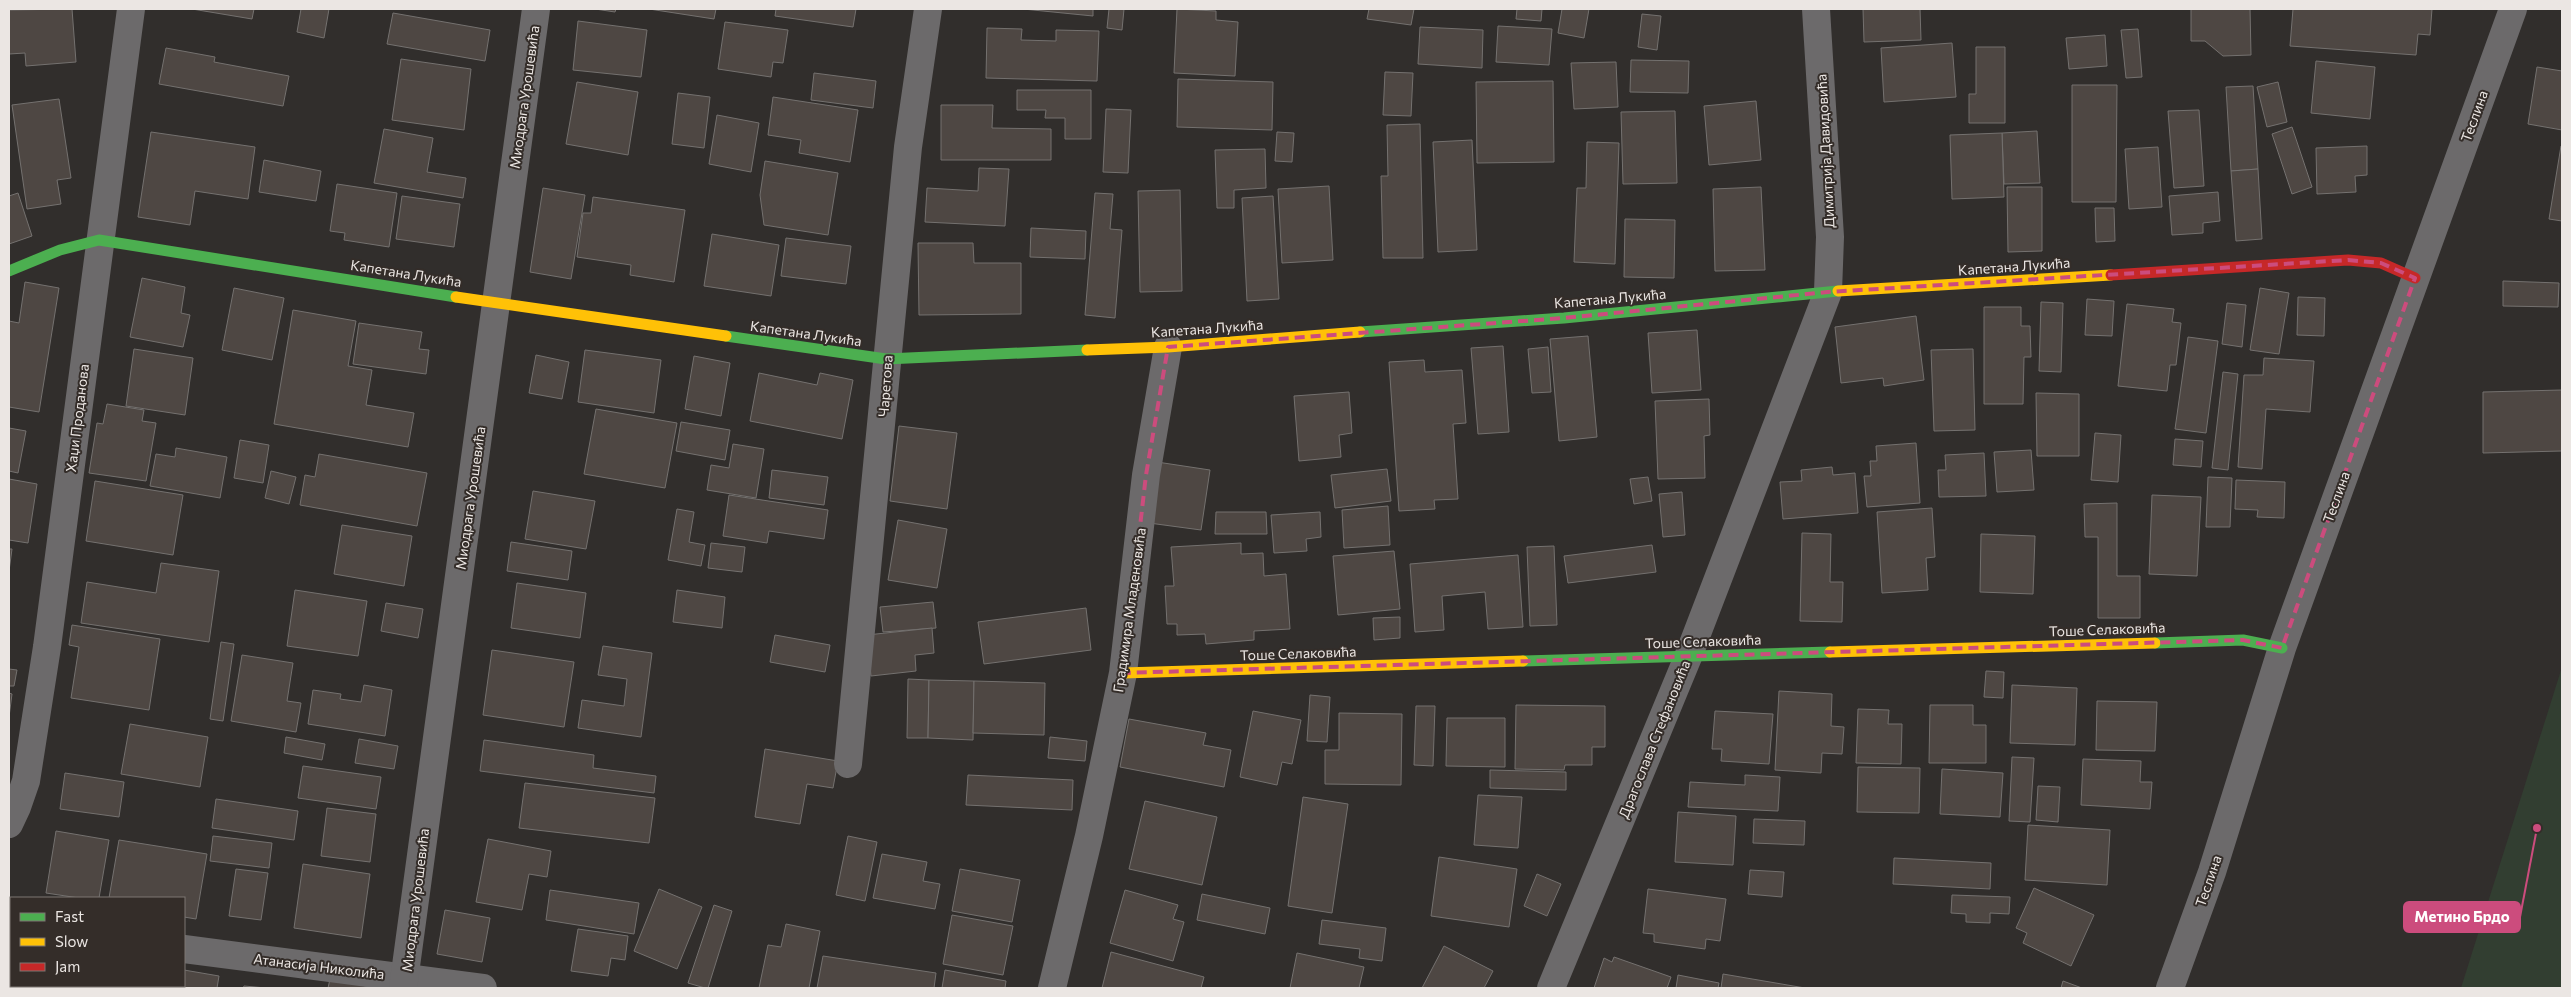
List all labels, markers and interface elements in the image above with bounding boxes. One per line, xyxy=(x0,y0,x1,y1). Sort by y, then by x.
street label: Миодрага Урошевића xyxy=(506,24,542,170)
street label: Димитрија Давидовића xyxy=(1812,74,1838,228)
street label: Теслина xyxy=(2457,88,2491,144)
street label: Капетана Лукића xyxy=(1957,254,2071,278)
street label: Капетана Лукића xyxy=(349,256,463,290)
street label: Капетана Лукића xyxy=(1553,285,1667,311)
street label: Капетана Лукића xyxy=(1150,316,1264,340)
street label: Капетана Лукића xyxy=(749,317,863,349)
street label: Чаретова xyxy=(874,355,896,417)
street label: Хаџи Проданова xyxy=(62,363,92,473)
street label: Миодрага Урошевића xyxy=(452,425,488,571)
street label: Теслина xyxy=(2319,469,2353,525)
street label: Градимира Младеновића xyxy=(1109,527,1149,693)
street label: Тоше Селаковића xyxy=(2048,618,2166,640)
street label: Тоше Селаковића xyxy=(1644,630,1762,652)
street label: Тоше Селаковића xyxy=(1239,642,1357,664)
street label: Драгослава Стефановића xyxy=(1614,657,1694,821)
street label: Миодрага Урошевића xyxy=(398,827,432,973)
street label: Теслина xyxy=(2191,853,2225,909)
legend xyxy=(10,897,185,987)
callout: Метино Брдо xyxy=(2404,902,2520,932)
text: Fast xyxy=(55,907,84,925)
text: Метино Брдо xyxy=(2414,907,2510,925)
text: Slow xyxy=(55,932,88,950)
street label: Атанасија Николића xyxy=(253,950,385,982)
text: Jam xyxy=(55,957,80,975)

